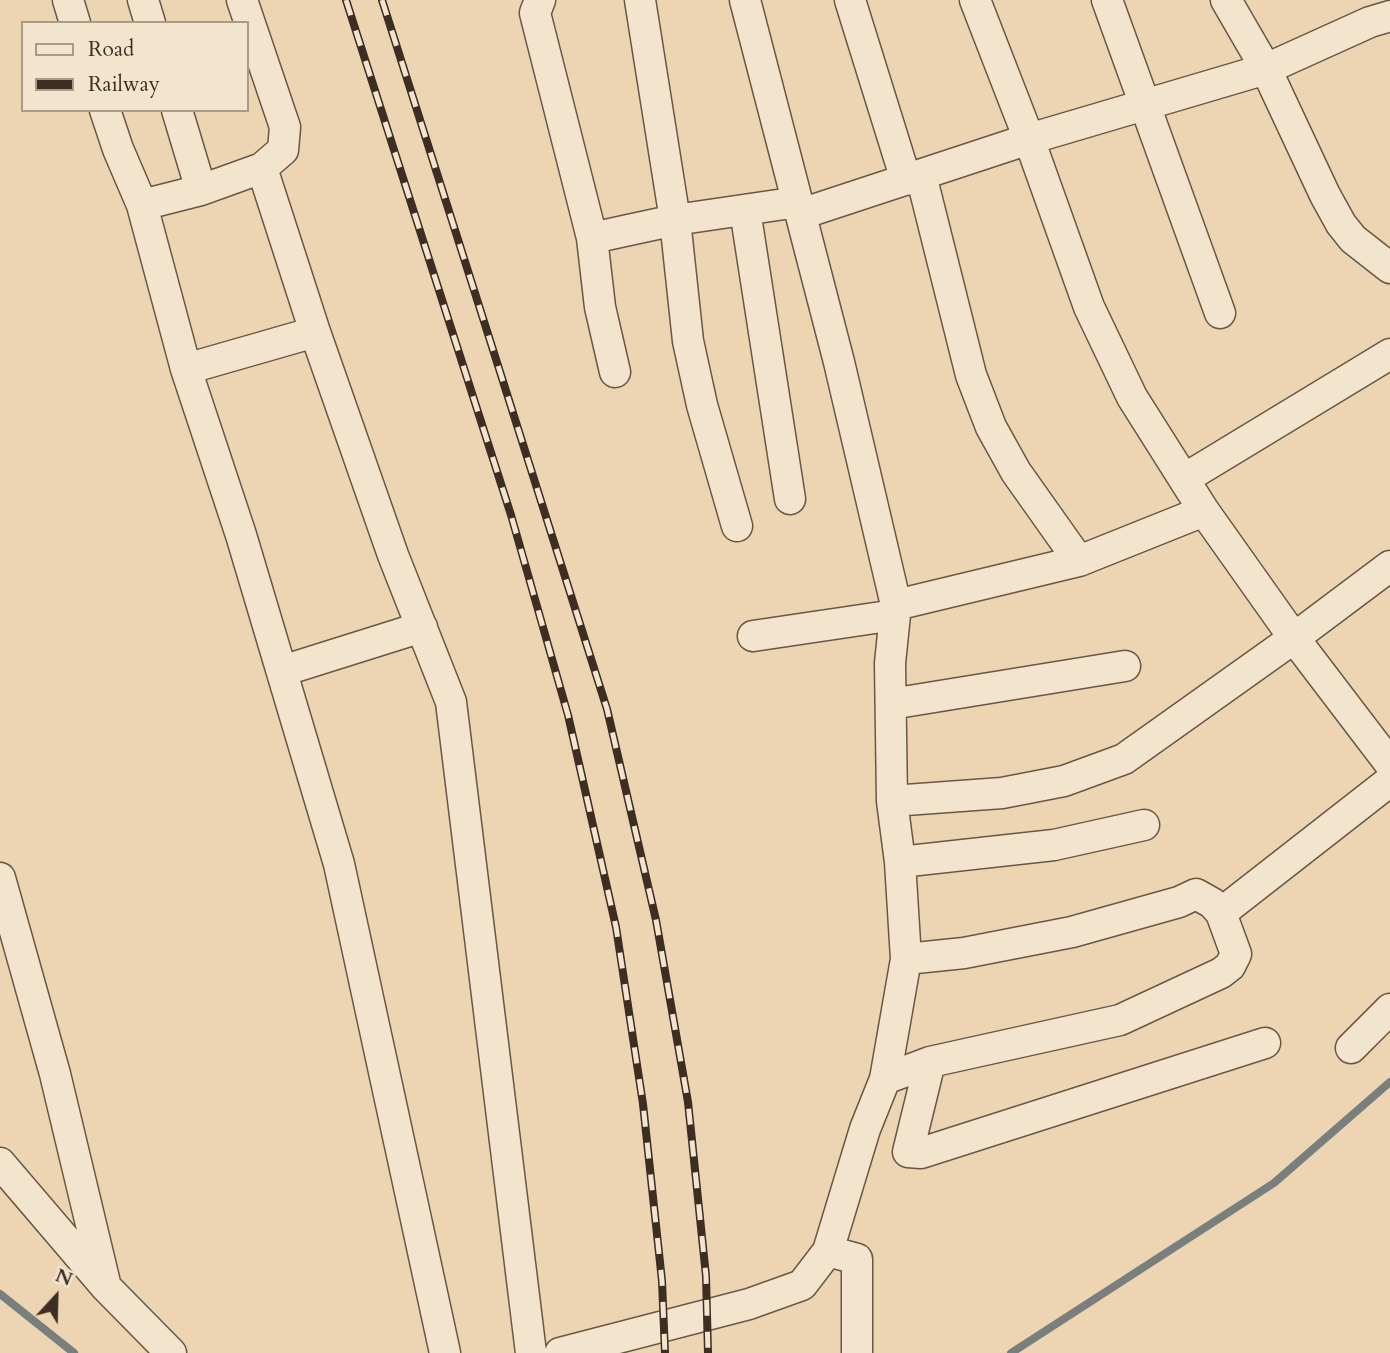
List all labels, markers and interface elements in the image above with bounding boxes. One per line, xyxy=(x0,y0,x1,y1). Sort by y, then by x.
legend xyxy=(21,21,248,112)
text: Road xyxy=(88,35,134,64)
text: Railway xyxy=(88,70,160,99)
north arrow xyxy=(21,1262,91,1332)
text: N xyxy=(51,1262,76,1293)

